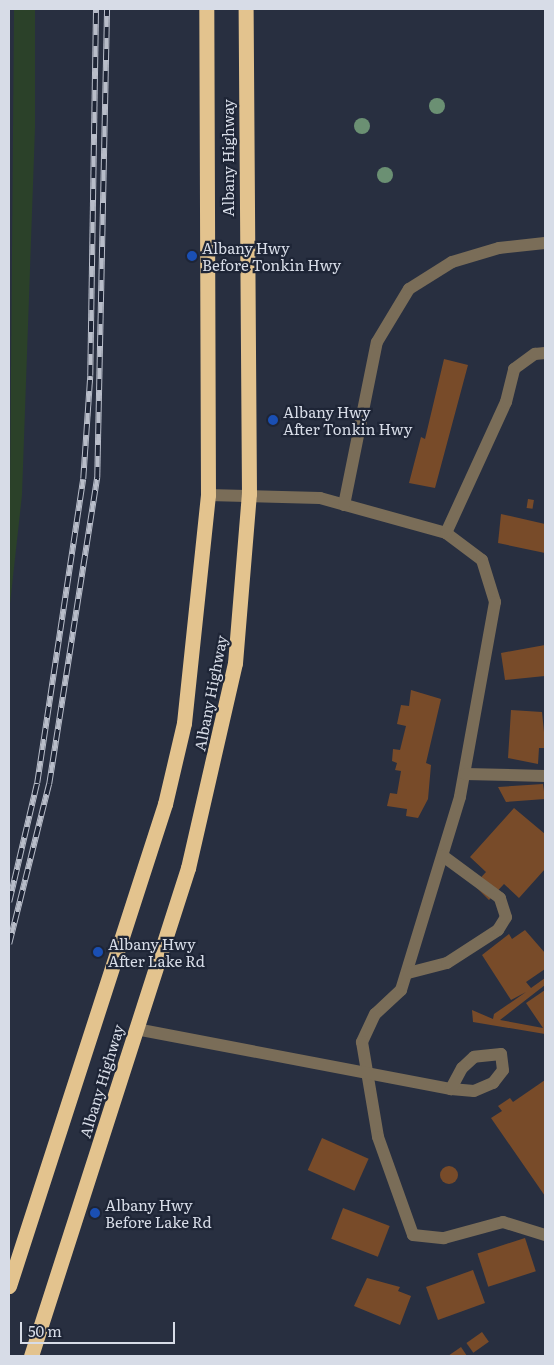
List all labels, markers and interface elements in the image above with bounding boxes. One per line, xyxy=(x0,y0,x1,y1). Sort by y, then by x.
street label: Albany Highway xyxy=(219,99,237,217)
place label: Albany Hwy Before Tonkin Hwy xyxy=(202,238,341,273)
marker: Albany Hwy Before Tonkin Hwy xyxy=(186,250,198,262)
place label: Albany Hwy After Tonkin Hwy xyxy=(283,402,412,437)
marker: Albany Hwy After Tonkin Hwy xyxy=(267,414,279,426)
street label: Albany Highway xyxy=(190,634,230,752)
place label: Albany Hwy After Lake Rd xyxy=(108,934,205,969)
marker: Albany Hwy After Lake Rd xyxy=(92,946,104,958)
street label: Albany Highway xyxy=(75,1022,127,1140)
place label: Albany Hwy Before Lake Rd xyxy=(105,1195,212,1230)
marker: Albany Hwy Before Lake Rd xyxy=(89,1207,101,1219)
scale bar xyxy=(22,1312,178,1344)
text: 50 m xyxy=(28,1319,62,1342)

